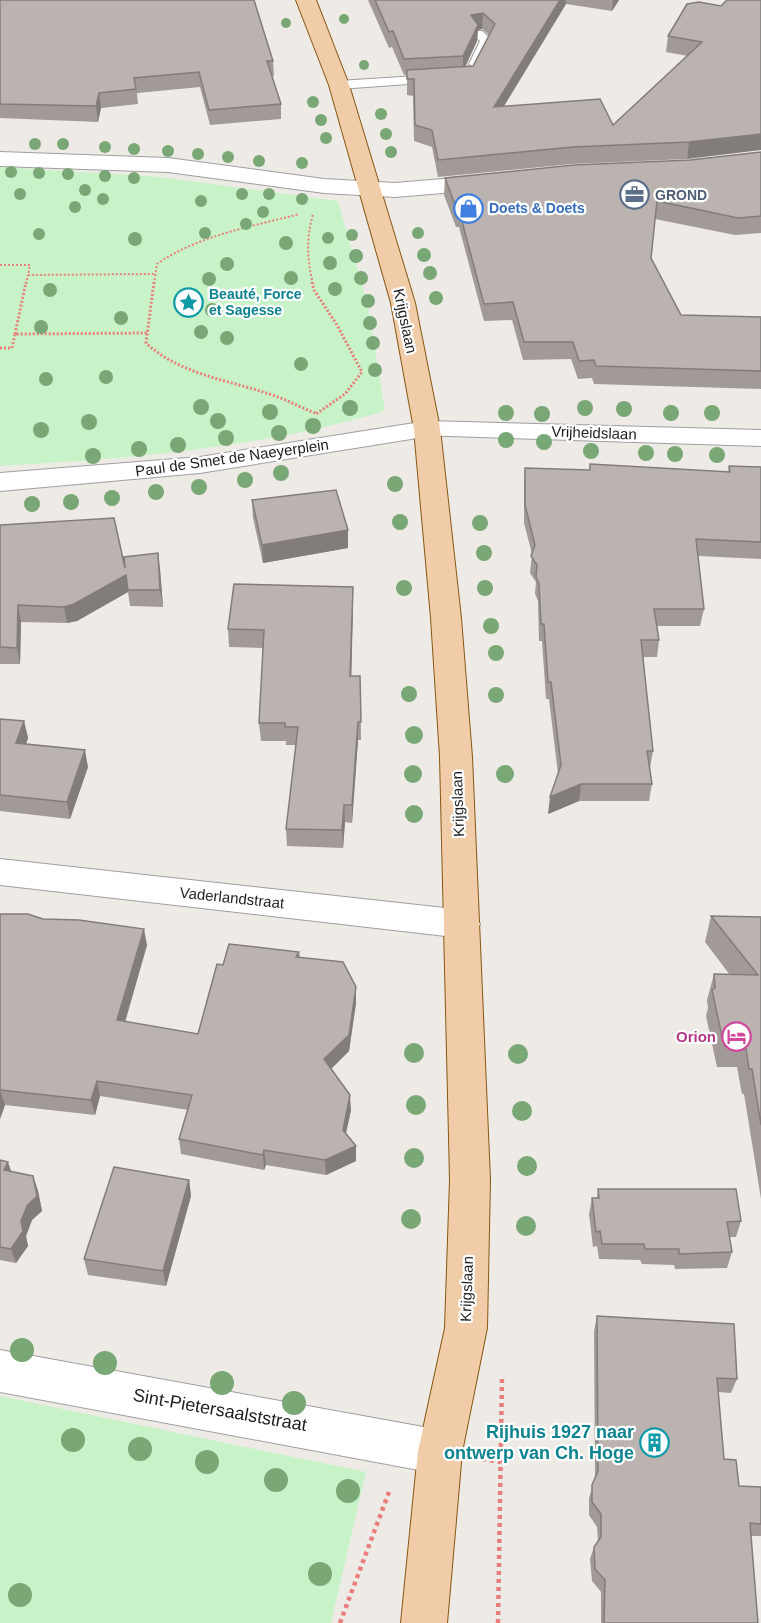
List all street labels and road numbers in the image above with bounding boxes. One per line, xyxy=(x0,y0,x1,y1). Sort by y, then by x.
street label: Krijgslaan xyxy=(390,287,421,355)
street label: Vrijheidslaan xyxy=(551,423,637,442)
street label: Paul de Smet de Naeyerplein xyxy=(134,436,330,480)
street label: Krijgslaan xyxy=(448,771,467,837)
street label: Vaderlandstraat xyxy=(179,884,286,912)
street label: Krijgslaan xyxy=(457,1256,476,1322)
street label: Sint-Pietersaalststraat xyxy=(132,1385,308,1435)

